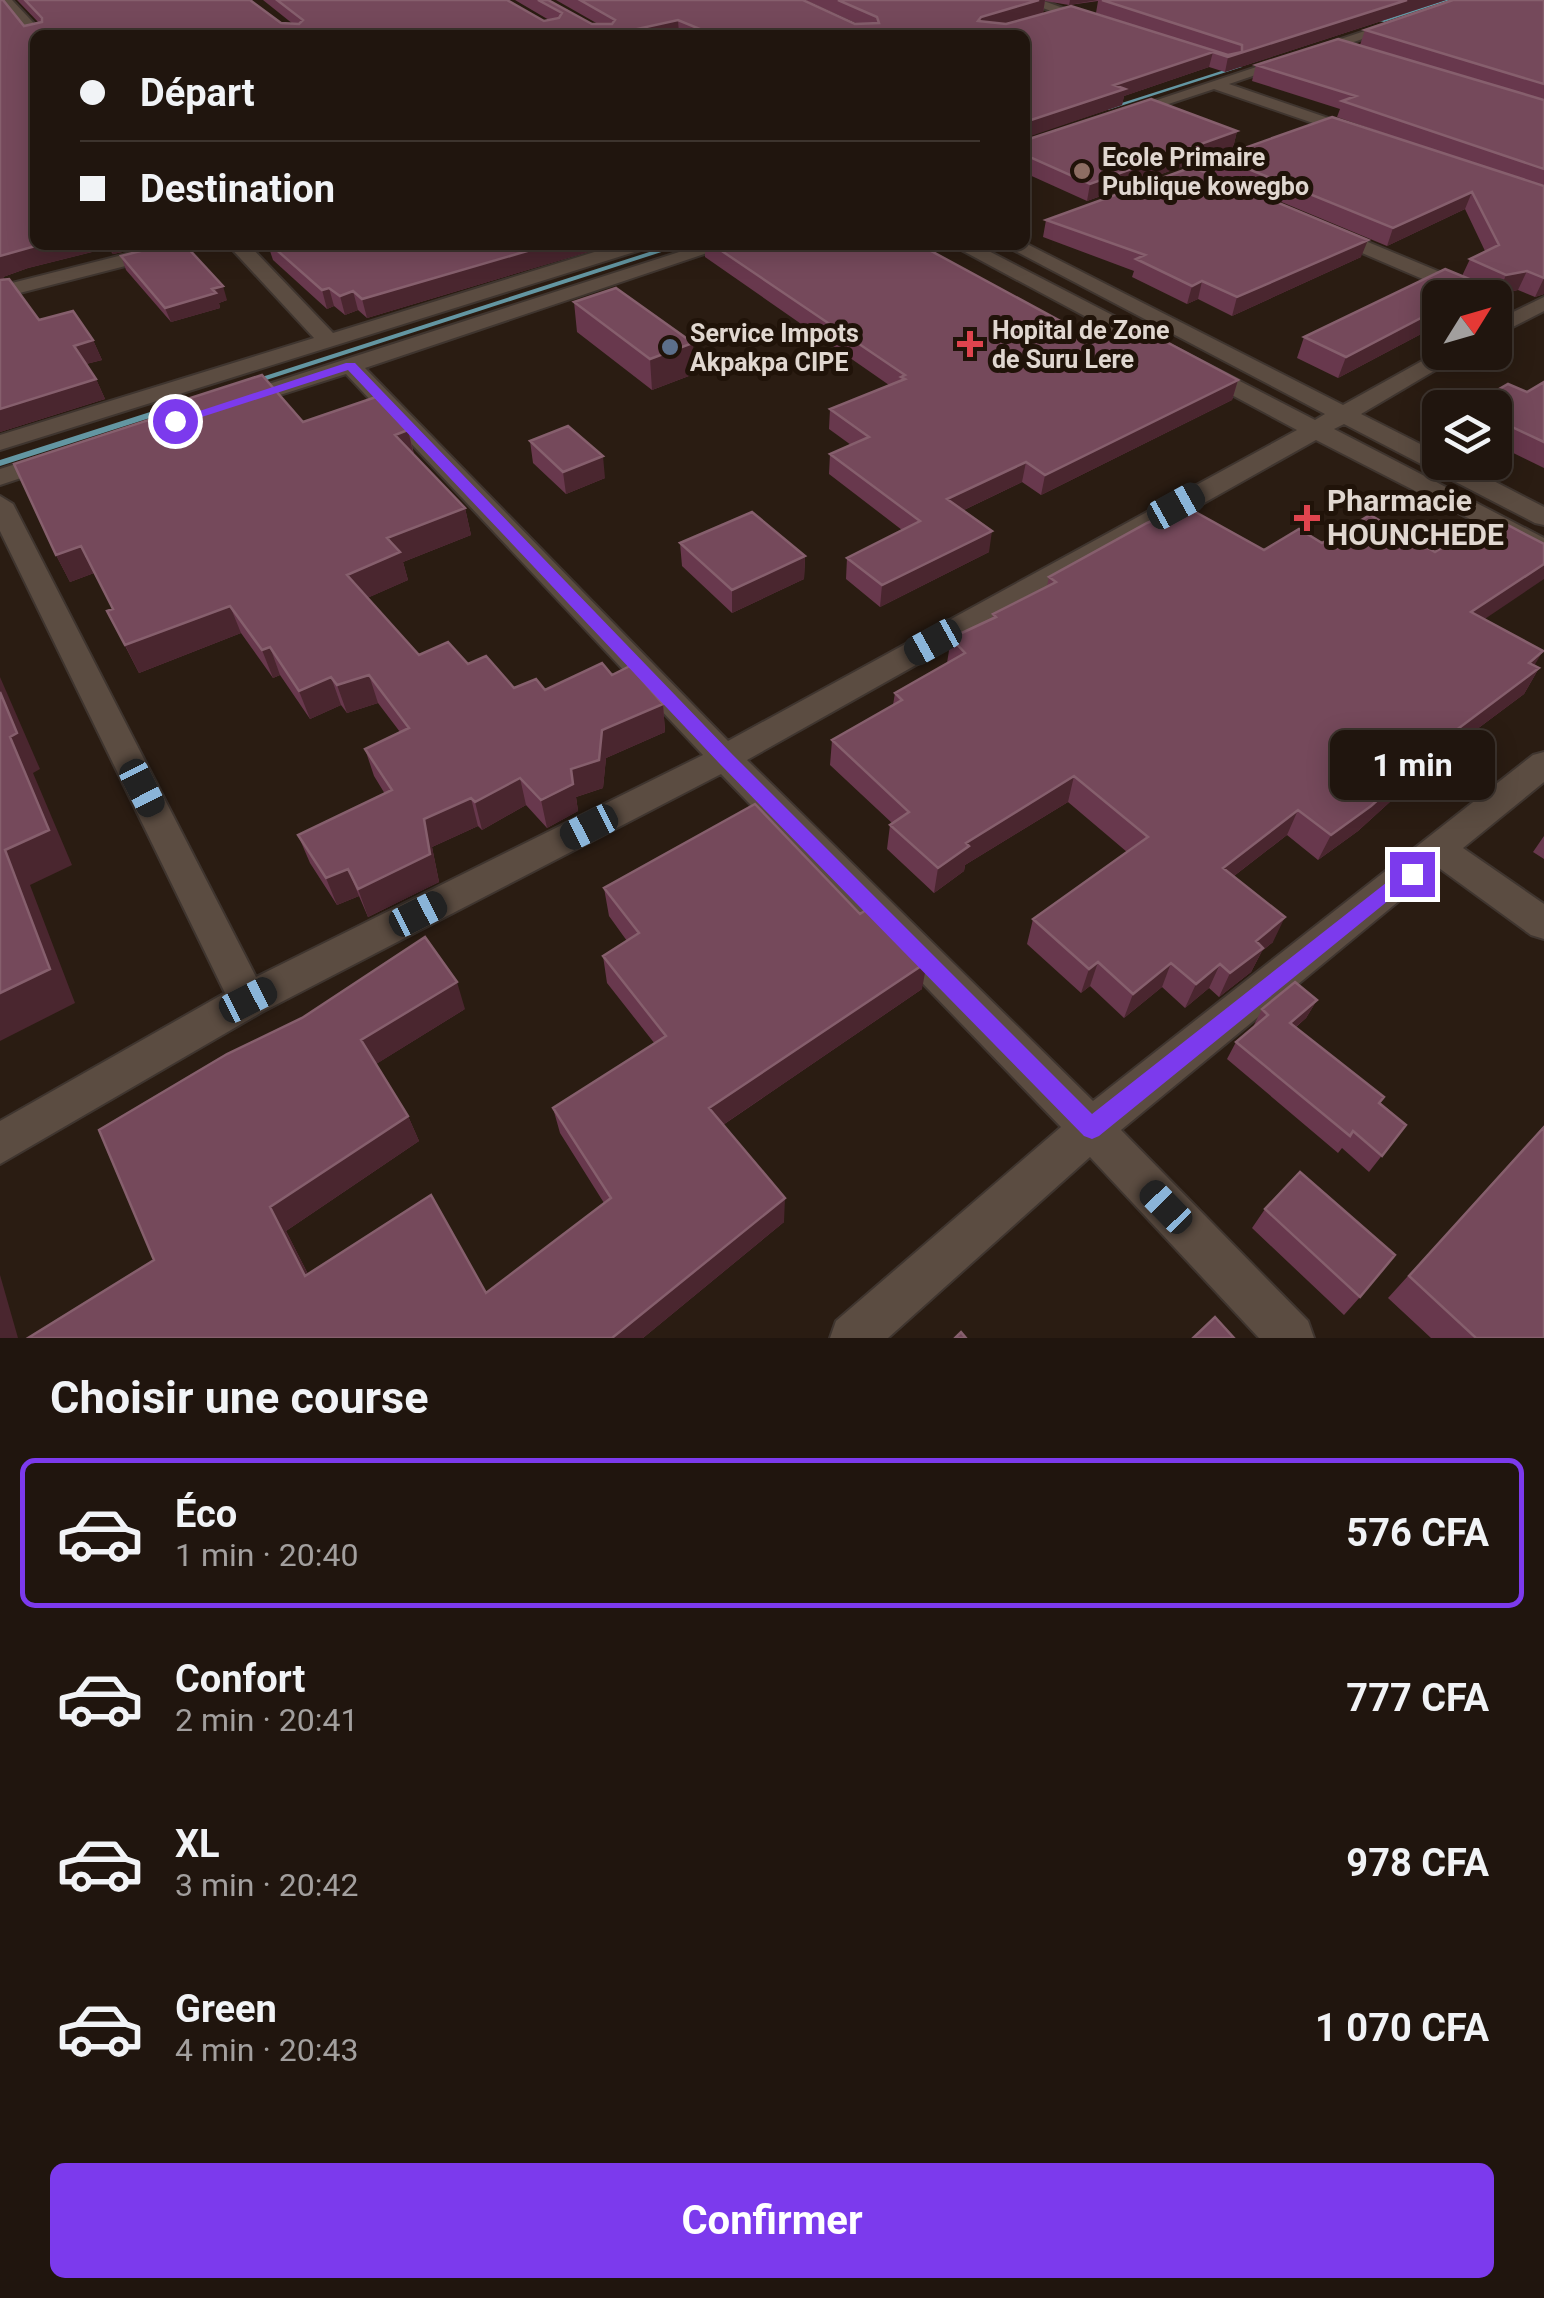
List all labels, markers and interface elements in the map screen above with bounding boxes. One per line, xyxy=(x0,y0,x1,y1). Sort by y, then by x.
text: Départ xyxy=(140,71,255,115)
place label: Ecole Primaire Publique kowegbo xyxy=(1102,143,1309,201)
marker: Ecole Primaire Publique kowegbo xyxy=(1071,160,1093,182)
text: Destination xyxy=(140,167,335,211)
north arrow xyxy=(1422,280,1512,370)
map controls xyxy=(1422,280,1512,480)
place label: Hopital de Zone de Suru Lere xyxy=(992,316,1169,374)
place label: Service Impots Akpakpa CIPE xyxy=(690,319,859,377)
marker: Hopital de Zone de Suru Lere xyxy=(957,331,983,357)
marker: Service Impots Akpakpa CIPE xyxy=(659,336,681,358)
button: layers xyxy=(1422,390,1512,480)
route start xyxy=(153,399,198,444)
car xyxy=(1142,478,1210,534)
place label: Pharmacie HOUNCHEDE xyxy=(1327,483,1504,552)
marker: Pharmacie HOUNCHEDE xyxy=(1296,507,1318,529)
car xyxy=(899,614,967,670)
callout: 1 min xyxy=(1330,729,1494,799)
text: 1 min xyxy=(1372,746,1453,784)
car xyxy=(115,754,169,822)
car xyxy=(555,800,623,854)
route end xyxy=(1390,852,1435,897)
car xyxy=(384,887,452,941)
car xyxy=(214,973,282,1027)
car xyxy=(1134,1175,1198,1239)
text: Choisir une course xyxy=(50,1371,429,1424)
icon: car xyxy=(55,1488,145,1578)
text: Éco xyxy=(175,1492,237,1536)
text: 576 CFA xyxy=(1346,1511,1489,1555)
text: 1 min · 20:40 xyxy=(175,1536,358,1574)
icon: car xyxy=(55,1653,145,1743)
text: Confort xyxy=(175,1657,305,1701)
text: 777 CFA xyxy=(1346,1676,1489,1720)
text: 2 min · 20:41 xyxy=(175,1701,358,1739)
icon: car xyxy=(55,1818,145,1908)
text: XL xyxy=(175,1822,220,1866)
text: 978 CFA xyxy=(1346,1841,1489,1885)
text: 3 min · 20:42 xyxy=(175,1866,358,1904)
icon: car xyxy=(55,1983,145,2073)
text: Green xyxy=(175,1987,277,2031)
text: 1 070 CFA xyxy=(1315,2006,1489,2050)
text: 4 min · 20:43 xyxy=(175,2031,358,2069)
button: Confirmer xyxy=(50,2163,1494,2278)

